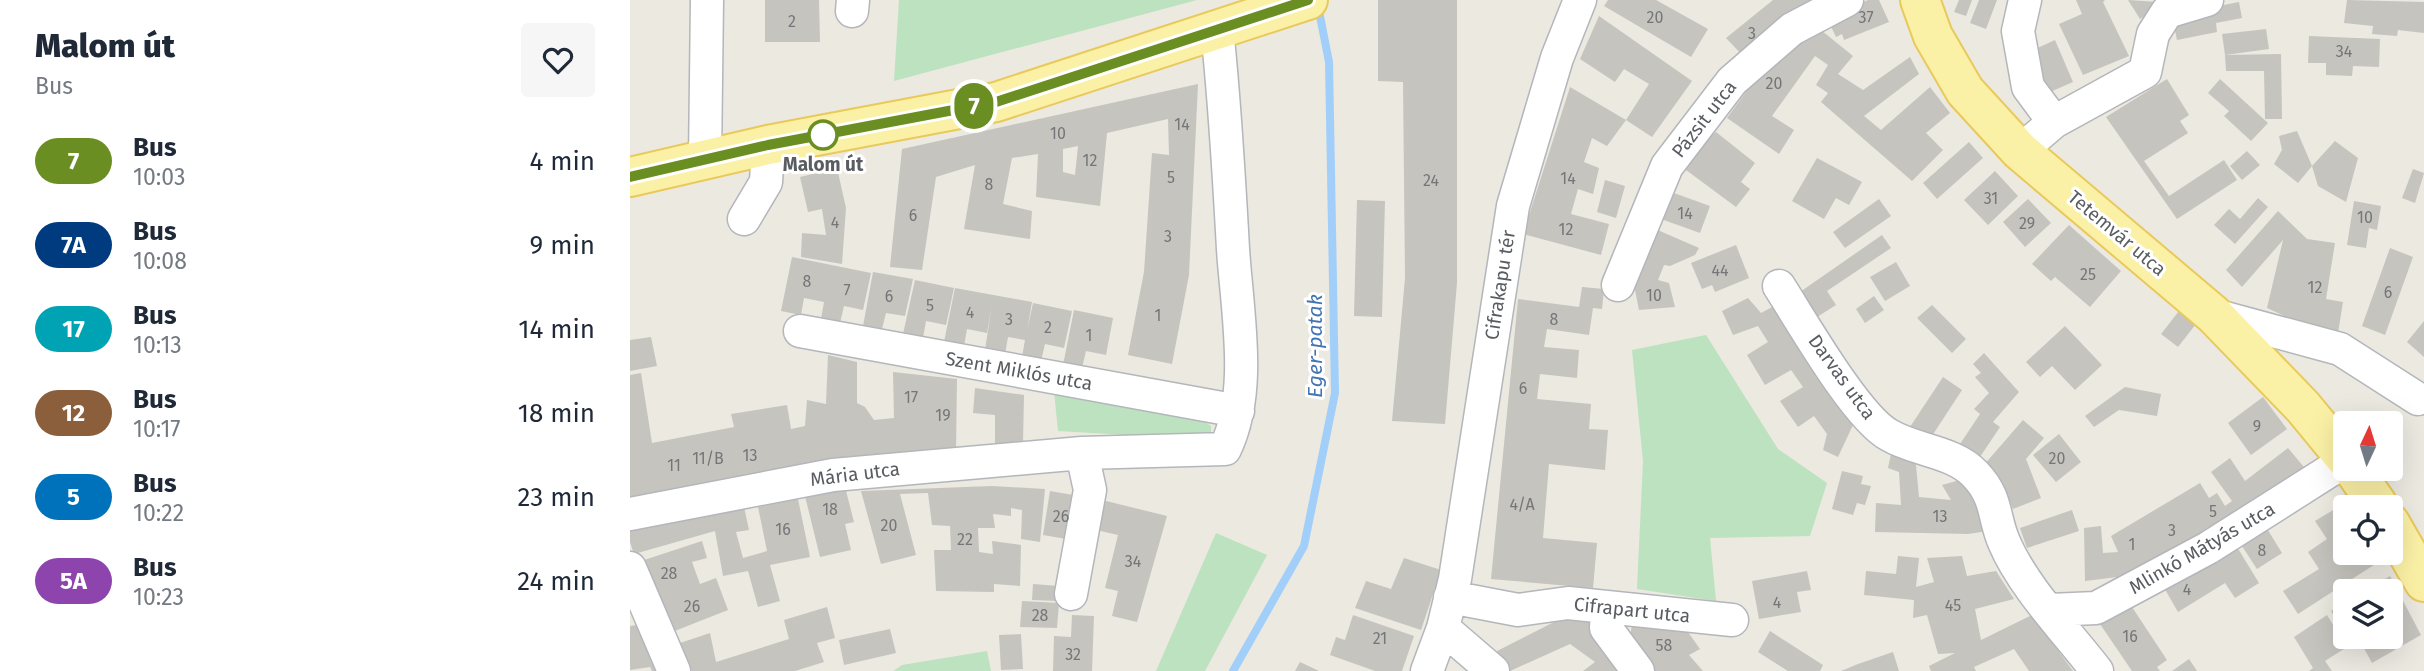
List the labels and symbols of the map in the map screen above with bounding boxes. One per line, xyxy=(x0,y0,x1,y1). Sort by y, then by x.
house number: 20 xyxy=(1647,8,1663,27)
house number: 37 xyxy=(1858,8,1874,27)
house number: 2 xyxy=(788,12,796,31)
house number: 3 xyxy=(1748,24,1756,43)
house number: 34 xyxy=(2336,42,2353,61)
house number: 20 xyxy=(1766,74,1782,93)
street label: Pázsit utca xyxy=(1667,76,1741,162)
line badge: 7 xyxy=(951,83,997,129)
house number: 14 xyxy=(1174,115,1190,134)
marker: Malom út xyxy=(808,120,838,150)
house number: 10 xyxy=(1050,124,1066,143)
house number: 12 xyxy=(1083,151,1097,170)
place label: Malom út xyxy=(783,153,864,176)
house number: 5 xyxy=(1167,168,1175,187)
house number: 14 xyxy=(1560,169,1576,188)
house number: 24 xyxy=(1423,171,1439,190)
house number: 8 xyxy=(985,175,994,194)
street label: Tetemvár utca xyxy=(2063,185,2171,281)
house number: 31 xyxy=(1984,189,1998,208)
house number: 14 xyxy=(1677,204,1693,223)
house number: 6 xyxy=(909,206,917,225)
house number: 10 xyxy=(2357,208,2373,227)
house number: 4 xyxy=(831,213,840,232)
house number: 29 xyxy=(2019,214,2035,233)
house number: 12 xyxy=(1559,220,1573,239)
house number: 3 xyxy=(1164,227,1172,246)
street label: Cifrakapu tér xyxy=(1480,228,1520,342)
house number: 44 xyxy=(1711,261,1729,280)
house number: 25 xyxy=(2080,265,2096,284)
house number: 8 xyxy=(803,272,812,291)
house number: 12 xyxy=(2308,278,2322,297)
house number: 7 xyxy=(843,281,851,300)
house number: 6 xyxy=(2384,283,2392,302)
house number: 10 xyxy=(1646,286,1662,305)
house number: 6 xyxy=(885,287,893,306)
water label: Eger-patak xyxy=(1302,294,1328,398)
house number: 5 xyxy=(926,296,934,315)
house number: 4 xyxy=(966,303,975,322)
house number: 1 xyxy=(1155,306,1161,325)
house number: 3 xyxy=(1005,310,1013,329)
house number: 8 xyxy=(1550,310,1559,329)
house number: 2 xyxy=(1044,318,1052,337)
house number: 1 xyxy=(1086,326,1092,345)
street label: Darvas utca xyxy=(1803,330,1881,424)
street label: Szent Miklós utca xyxy=(944,347,1094,395)
house number: 6 xyxy=(1519,379,1527,398)
house number: 17 xyxy=(904,388,918,407)
house number: 19 xyxy=(935,406,951,425)
north arrow xyxy=(2333,411,2403,481)
house number: 9 xyxy=(2253,417,2261,436)
house number: 13 xyxy=(743,446,757,465)
house number: 11/B xyxy=(692,449,724,468)
house number: 20 xyxy=(2049,449,2065,468)
house number: 11 xyxy=(667,456,681,475)
street label: Mária utca xyxy=(809,457,901,491)
house number: 4/A xyxy=(1509,495,1535,514)
street label: Mlinkó Mátyás utca xyxy=(2125,497,2279,599)
house number: 18 xyxy=(822,500,838,519)
house number: 5 xyxy=(2209,502,2217,521)
house number: 26 xyxy=(1053,507,1069,526)
house number: 13 xyxy=(1933,507,1947,526)
house number: 20 xyxy=(881,516,897,535)
house number: 16 xyxy=(775,520,791,539)
house number: 3 xyxy=(2168,521,2176,540)
house number: 22 xyxy=(957,530,973,549)
house number: 1 xyxy=(2129,535,2135,554)
house number: 8 xyxy=(2258,541,2267,560)
house number: 34 xyxy=(1125,552,1142,571)
house number: 28 xyxy=(661,564,678,583)
house number: 4 xyxy=(2183,580,2192,599)
street label: Cifrapart utca xyxy=(1573,592,1691,628)
house number: 4 xyxy=(1773,593,1782,612)
house number: 45 xyxy=(1945,596,1961,615)
house number: 26 xyxy=(684,597,700,616)
house number: 28 xyxy=(1032,606,1049,625)
house number: 16 xyxy=(2122,627,2138,646)
house number: 21 xyxy=(1373,629,1387,648)
house number: 58 xyxy=(1656,636,1673,655)
house number: 32 xyxy=(1065,645,1081,664)

